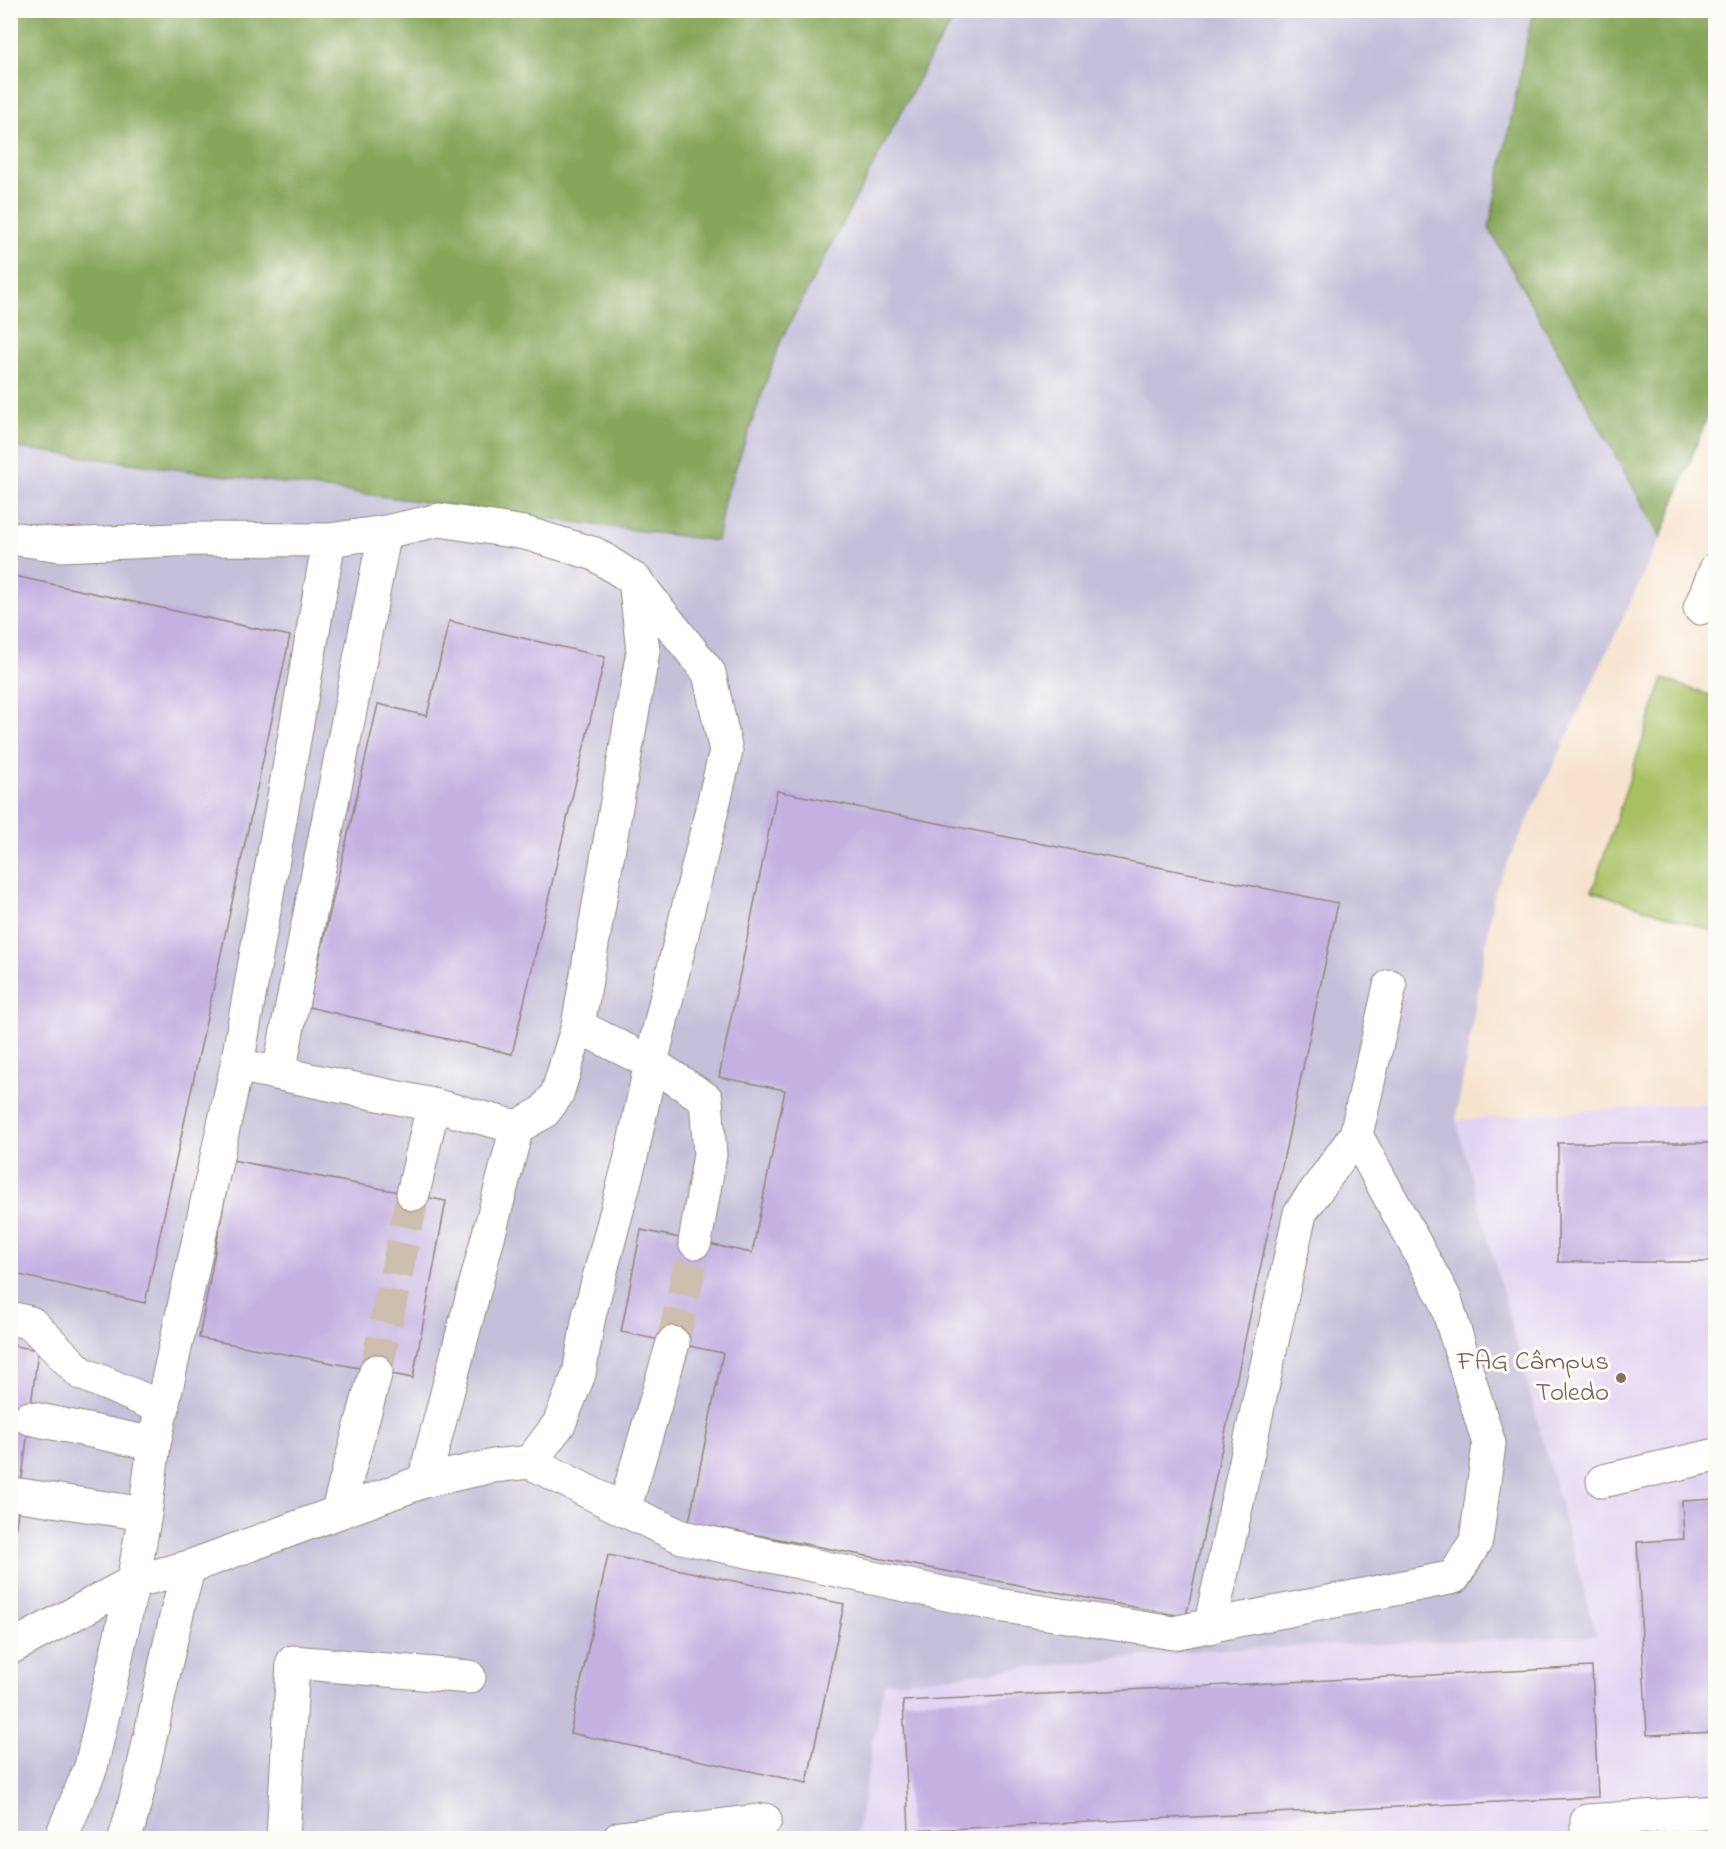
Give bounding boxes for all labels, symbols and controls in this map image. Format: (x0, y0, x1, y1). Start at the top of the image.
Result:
place label: FAG Câmpus Toledo (1456, 1343, 1609, 1413)
marker: FAG Câmpus Toledo (1614, 1371, 1628, 1385)

